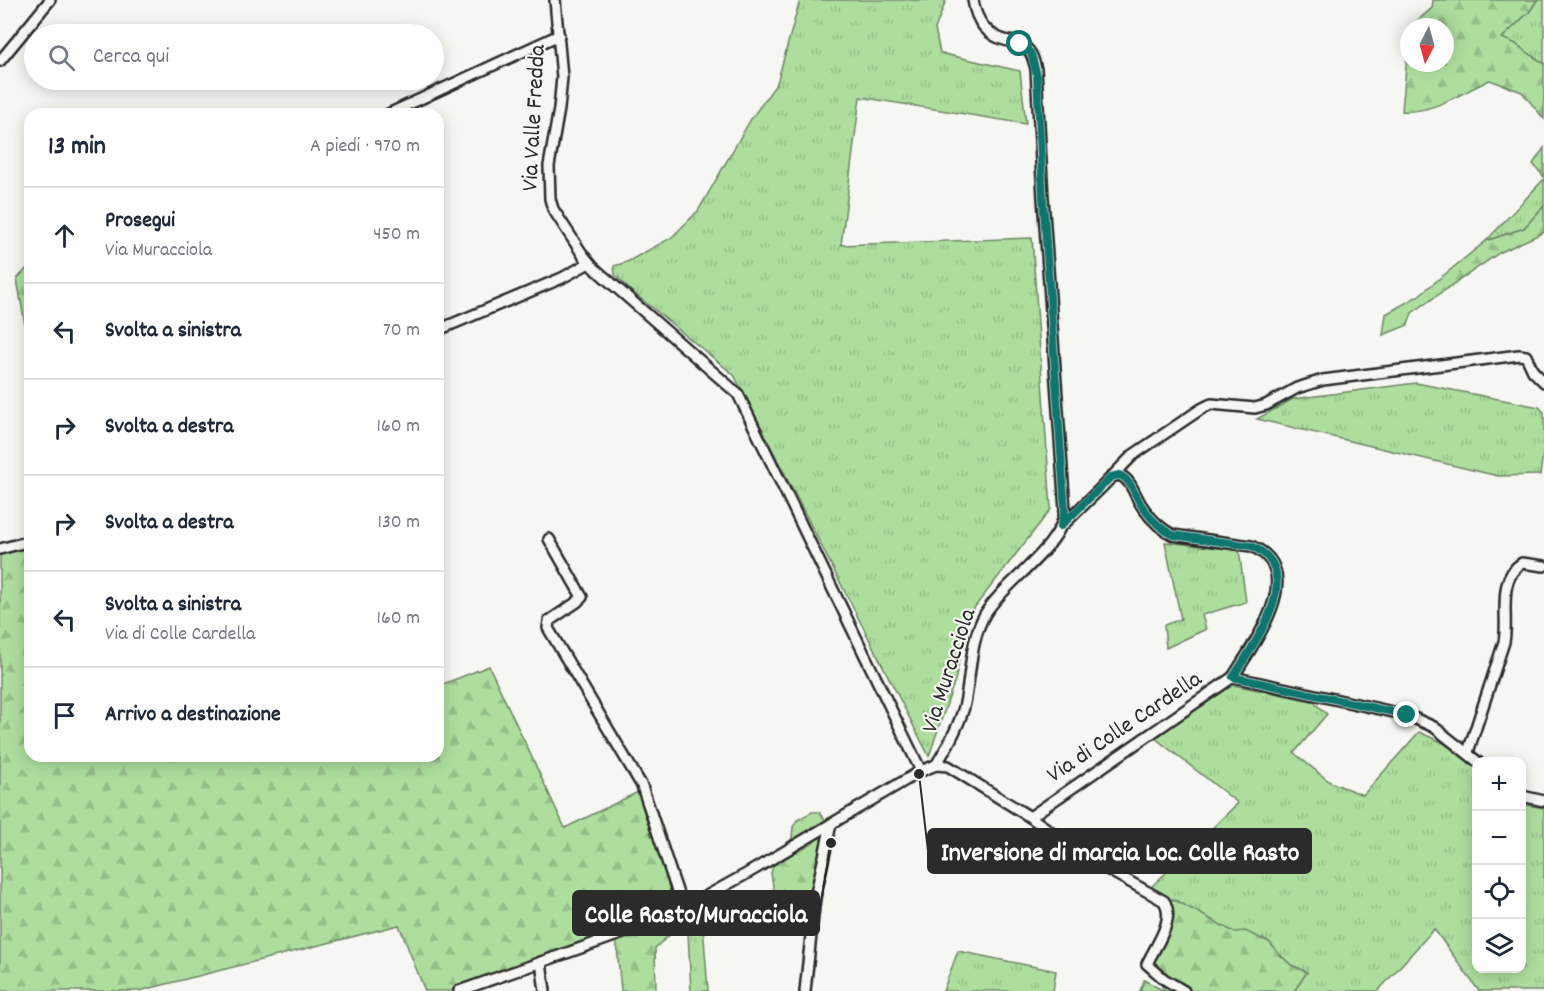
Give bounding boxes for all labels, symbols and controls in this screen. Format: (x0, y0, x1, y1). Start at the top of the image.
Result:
north arrow (1400, 18, 1454, 72)
search box (24, 24, 444, 90)
route start (1006, 30, 1032, 56)
icon: search (45, 41, 78, 74)
text: Cerca qui (93, 42, 169, 73)
street label: Via Valle Fredda (514, 43, 556, 192)
text: 13 min (48, 129, 106, 166)
text: A piedi · 970 m (310, 133, 420, 161)
text: Prosegui (105, 206, 175, 237)
icon: ahead (48, 219, 81, 252)
text: 450 m (373, 221, 420, 249)
text: Via Muracciola (105, 237, 212, 265)
icon: left (48, 315, 81, 348)
text: Svolta a sinistra (105, 316, 241, 347)
text: 70 m (383, 317, 420, 345)
icon: right (48, 411, 81, 444)
text: Svolta a destra (105, 412, 234, 443)
text: 160 m (377, 413, 420, 441)
icon: right (48, 507, 81, 540)
text: Svolta a destra (105, 508, 234, 539)
text: 130 m (378, 509, 420, 537)
text: Svolta a sinistra (105, 590, 241, 621)
icon: left (48, 603, 81, 636)
street label: Via Muracciola (914, 604, 986, 737)
text: 160 m (377, 605, 420, 633)
text: Via di Colle Cardella (105, 621, 255, 649)
street label: Via di Colle Cardella (1041, 663, 1210, 793)
icon: arrive (48, 699, 81, 732)
text: Arrivo a destinazione (105, 700, 281, 731)
route end (1393, 701, 1419, 727)
map controls (1472, 757, 1526, 973)
button: + (1472, 757, 1526, 811)
button: − (1472, 811, 1526, 865)
callout: Inversione di marcia Loc. Colle Rasto (928, 829, 1311, 873)
text: Inversione di marcia Loc. Colle Rasto (941, 836, 1300, 873)
button: locate (1472, 865, 1526, 919)
callout: Colle Rasto/Muracciola (573, 891, 819, 935)
text: Colle Rasto/Muracciola (585, 898, 808, 935)
button: layers (1472, 919, 1526, 973)

